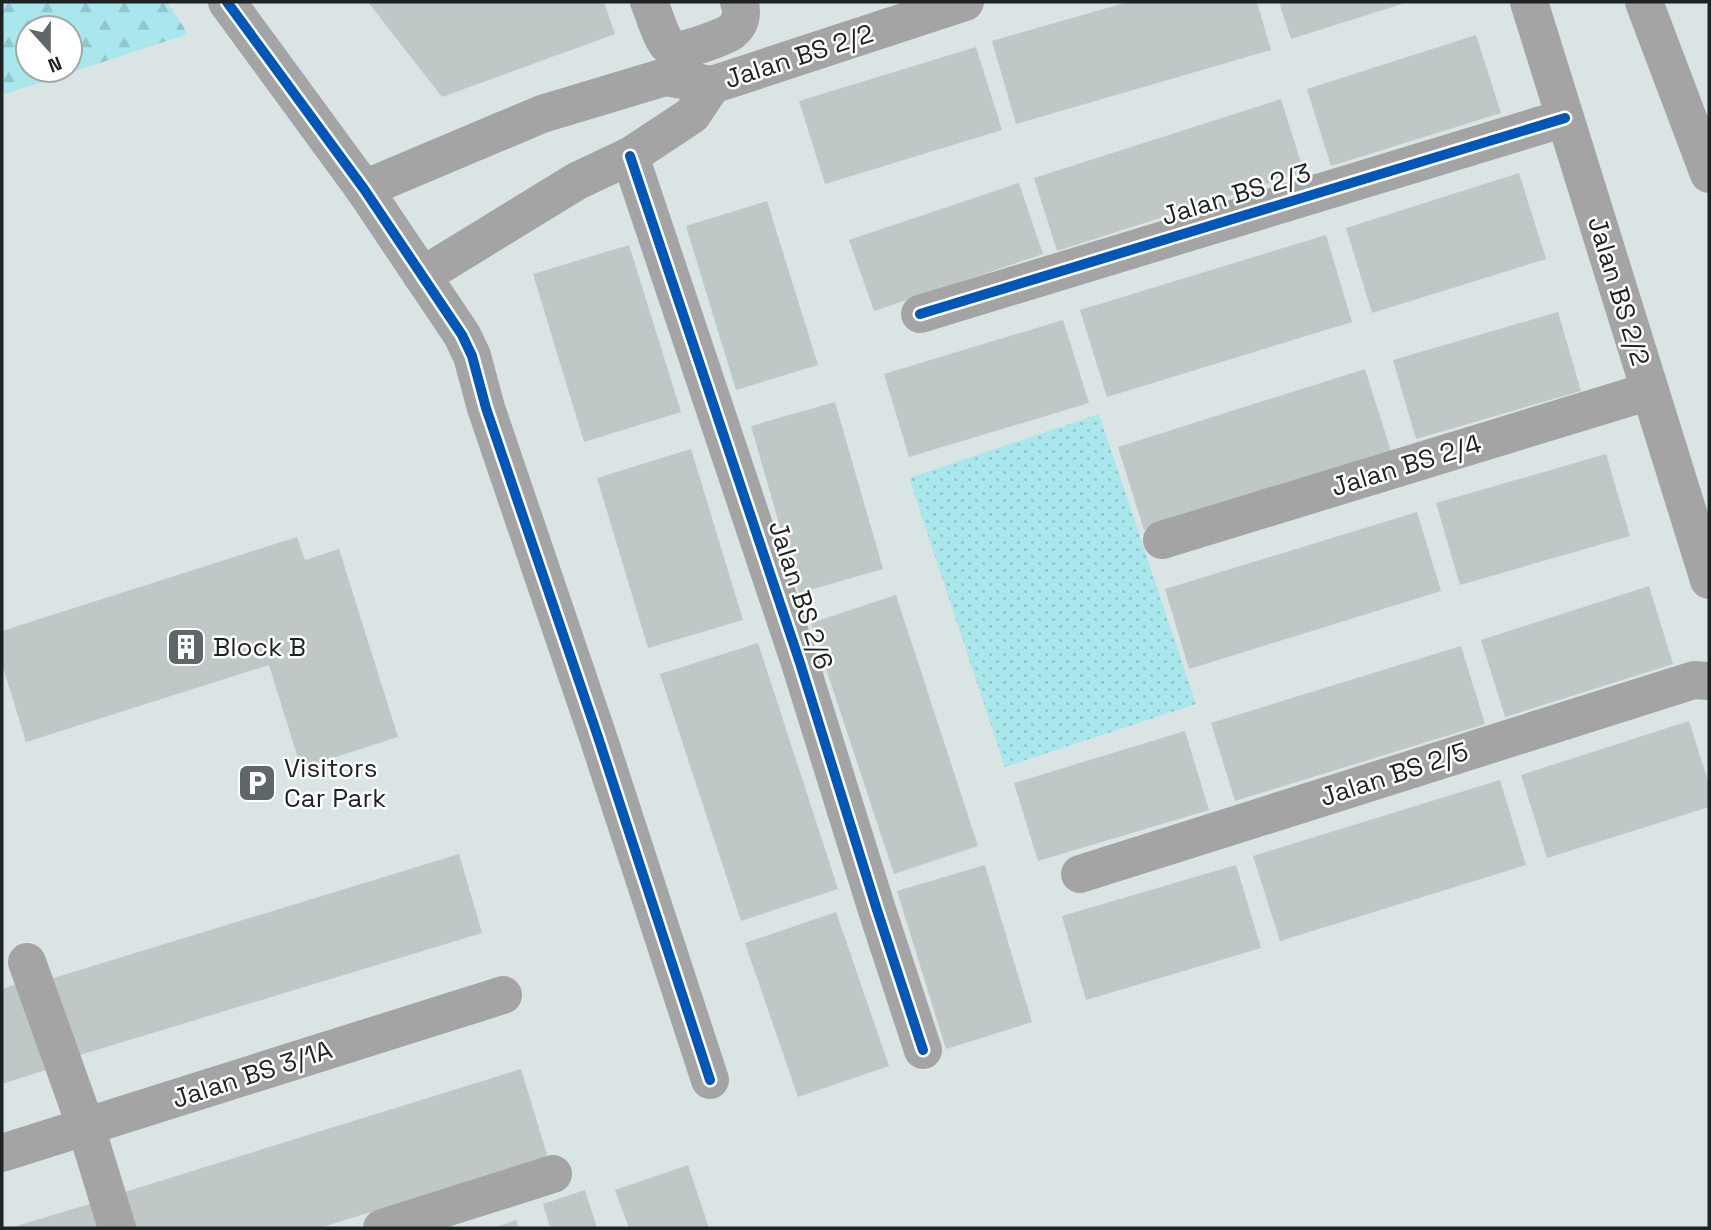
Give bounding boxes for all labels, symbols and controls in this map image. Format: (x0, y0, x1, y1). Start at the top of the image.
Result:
north arrow (14, 14, 84, 84)
street label: Jalan BS 2/2 (720, 16, 878, 96)
text: N (44, 50, 65, 78)
street label: Jalan BS 2/3 (1157, 155, 1315, 233)
street label: Jalan BS 2/2 (1580, 212, 1658, 370)
street label: Jalan BS 2/4 (1327, 426, 1485, 504)
street label: Jalan BS 2/6 (761, 516, 841, 674)
building icon: Block B (165, 626, 207, 668)
place label: Block B (213, 630, 306, 664)
street label: Jalan BS 2/5 (1315, 734, 1473, 814)
place label: Visitors Car Park (284, 751, 386, 815)
parking icon: Visitors Car Park (236, 762, 278, 804)
street label: Jalan BS 3/1A (168, 1032, 336, 1116)

